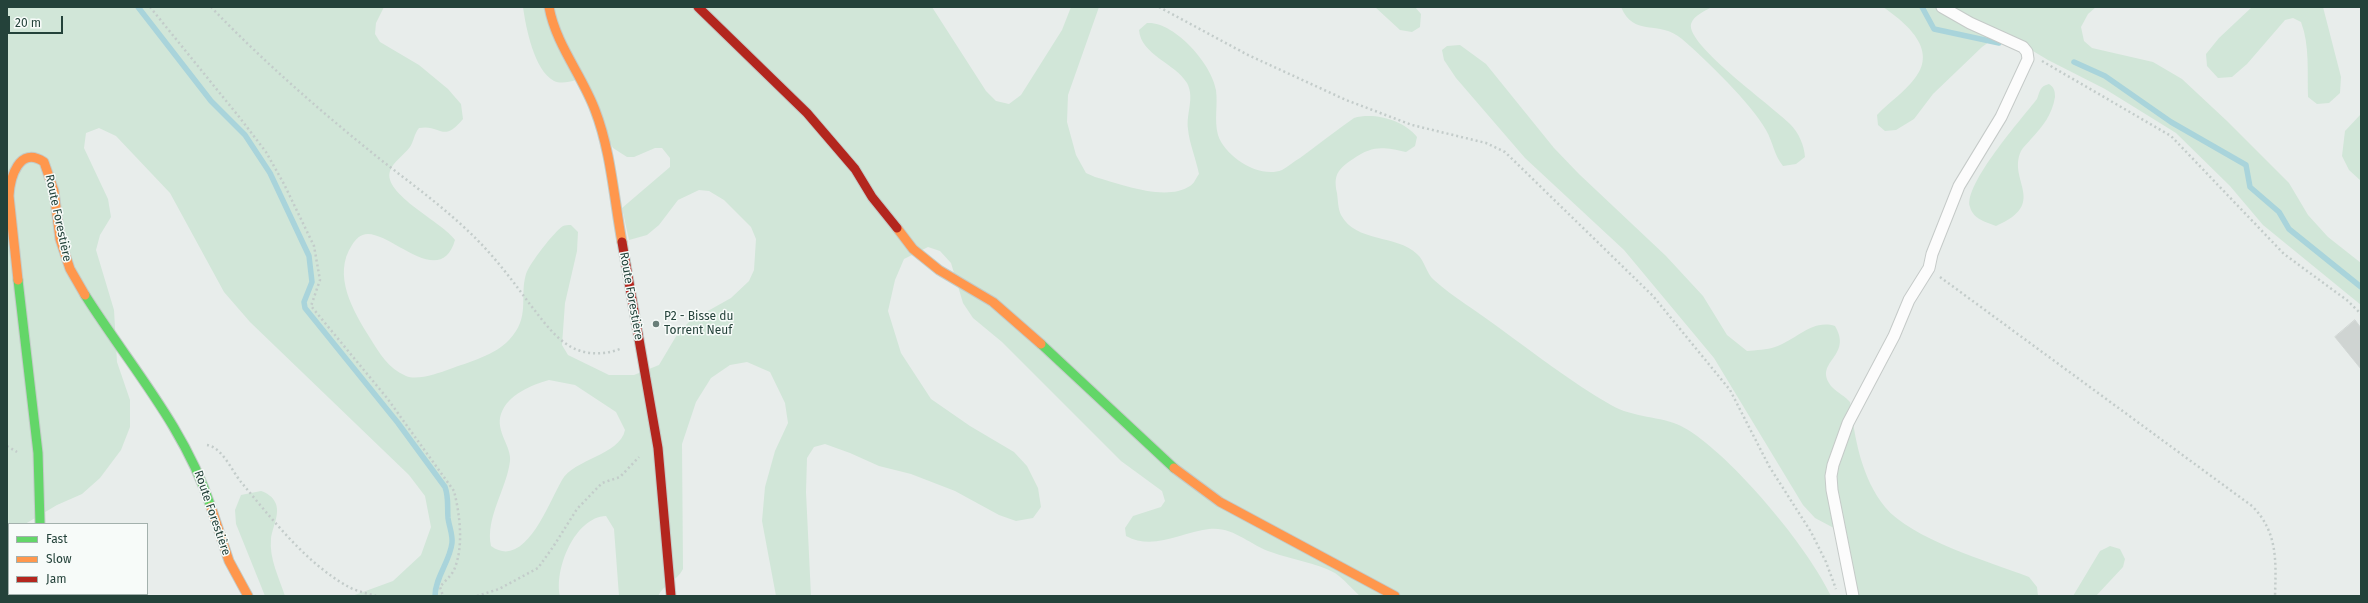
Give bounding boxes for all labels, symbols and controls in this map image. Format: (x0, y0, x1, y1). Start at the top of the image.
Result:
scale bar (10, 8, 65, 34)
text: 20 m (15, 16, 41, 30)
street label: Route Forestière (42, 173, 74, 263)
street label: Route Forestière (616, 251, 646, 341)
place label: P2 - Bisse du Torrent Neuf (664, 310, 733, 338)
marker: P2 - Bisse du Torrent Neuf (651, 319, 661, 329)
street label: Route Forestière (191, 469, 233, 557)
legend (8, 523, 148, 595)
text: Fast (46, 532, 68, 546)
text: Slow (46, 552, 72, 566)
text: Jam (46, 572, 66, 586)

